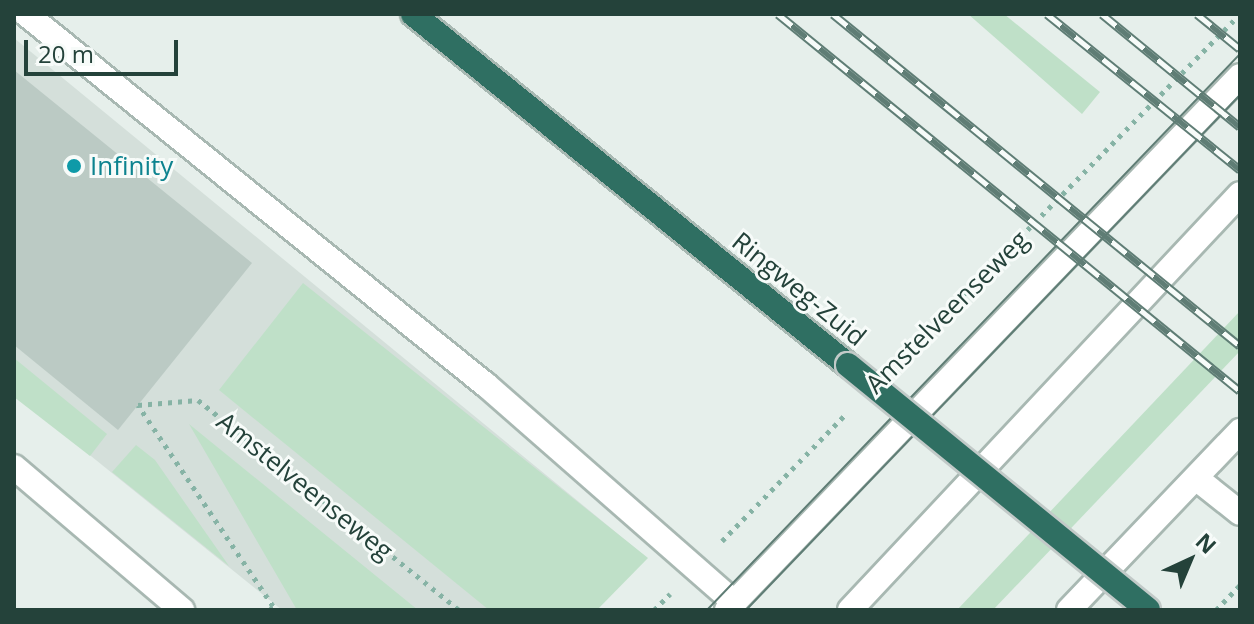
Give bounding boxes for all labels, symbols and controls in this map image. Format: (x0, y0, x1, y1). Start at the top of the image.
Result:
scale bar (28, 24, 182, 74)
text: 20 m (38, 37, 94, 70)
place label: Infinity (90, 150, 173, 182)
marker: Infinity (65, 157, 83, 175)
street label: Amstelveenseweg (859, 224, 1035, 400)
street label: Ringweg-Zuid (726, 226, 872, 352)
street label: Amstelveenseweg (211, 405, 399, 567)
north arrow (1150, 520, 1230, 600)
text: N (1190, 526, 1224, 560)

